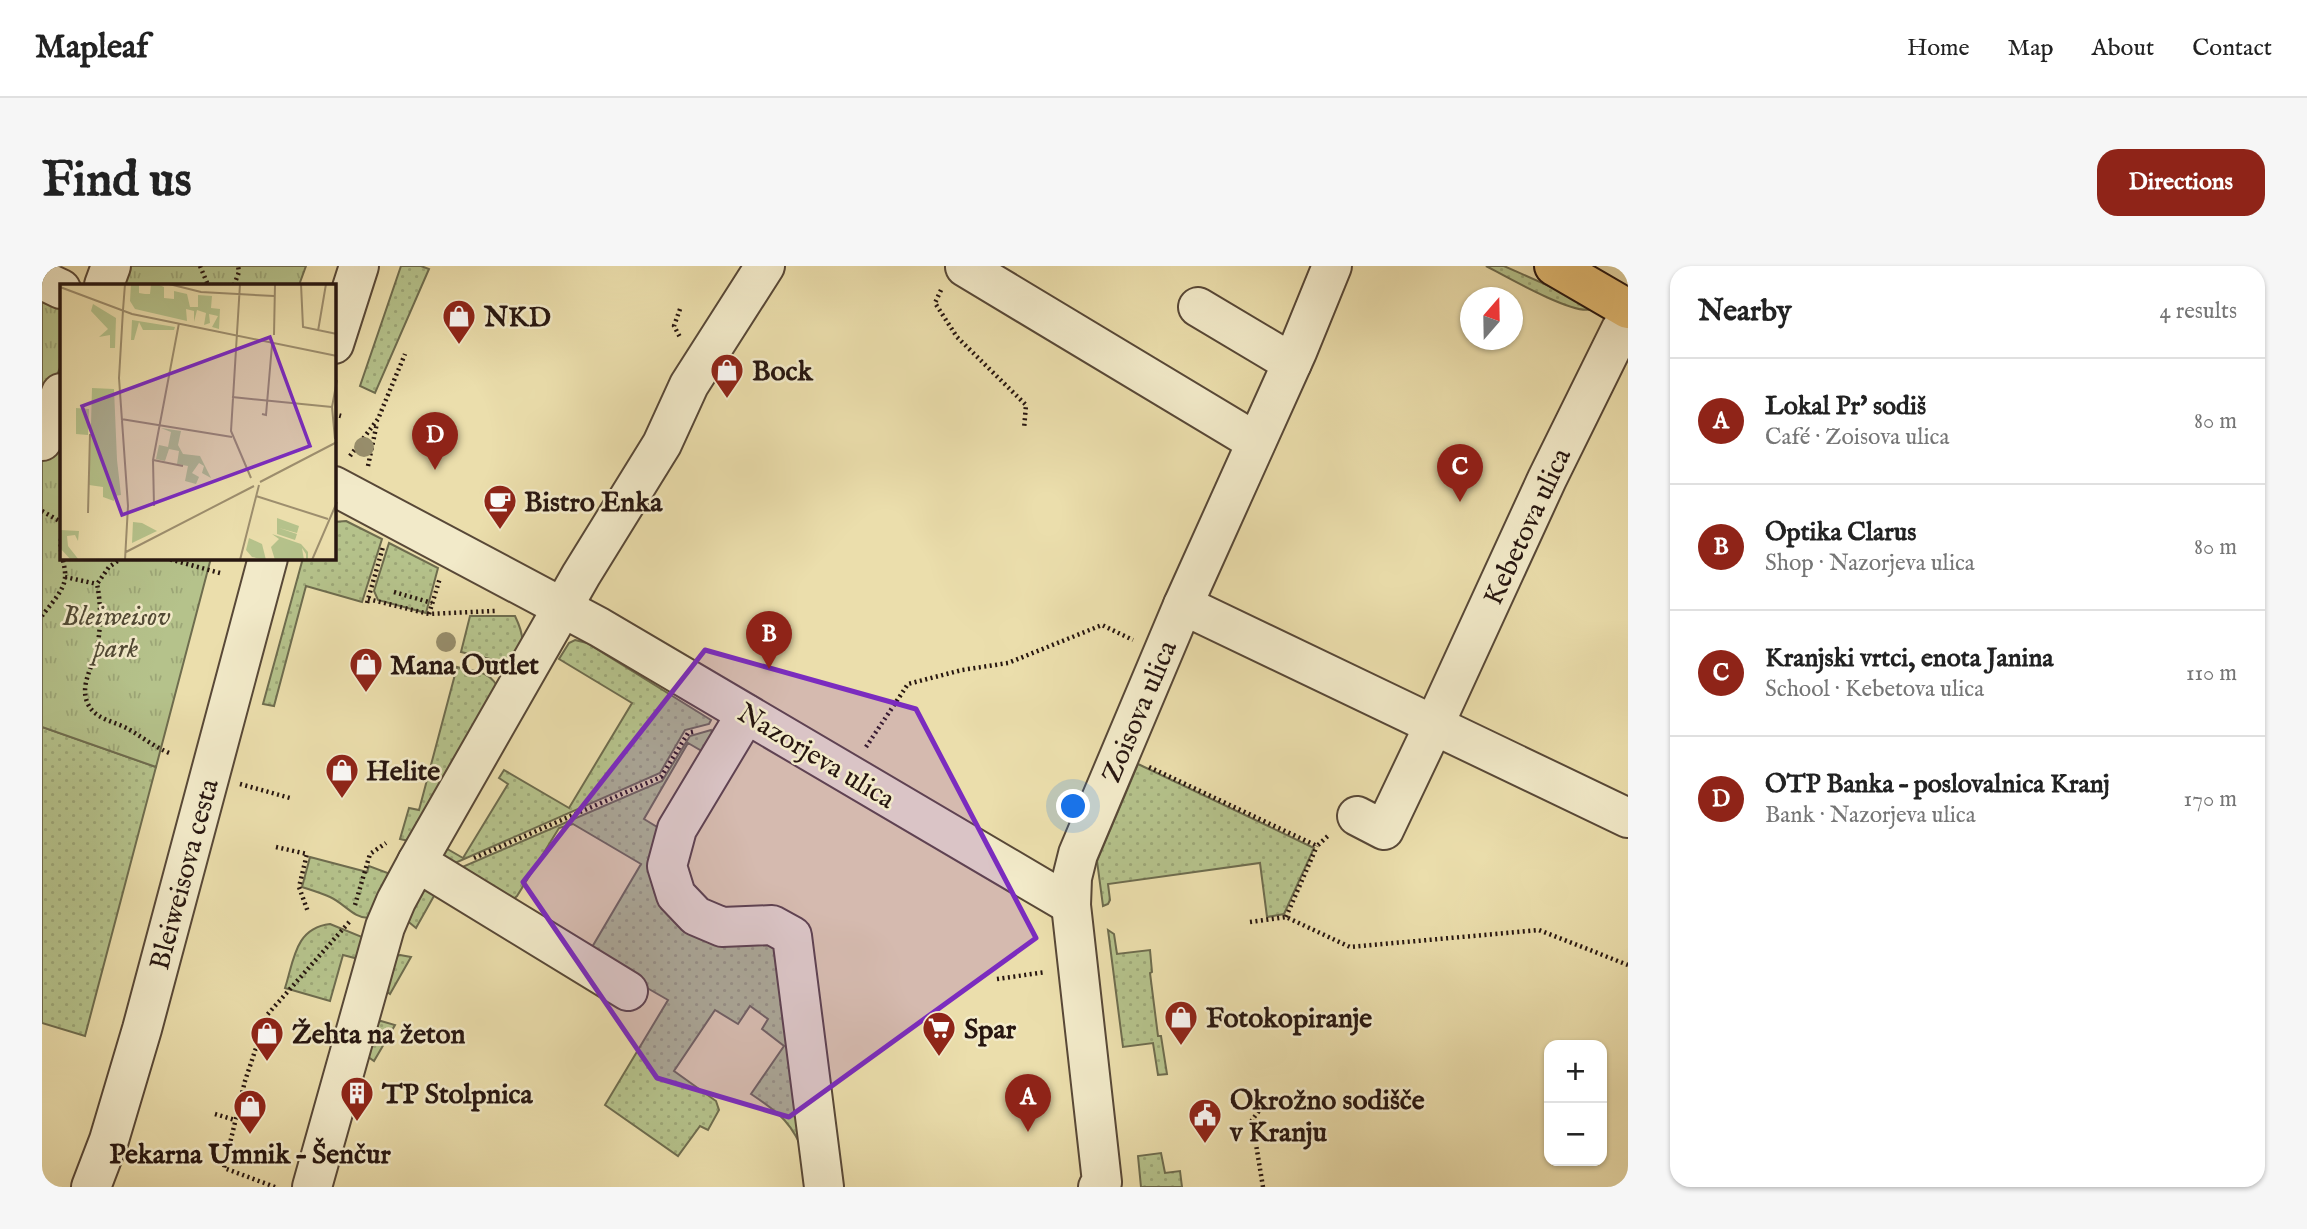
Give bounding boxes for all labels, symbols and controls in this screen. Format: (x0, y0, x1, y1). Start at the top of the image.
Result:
text: Mapleaf (35, 27, 148, 69)
text: Home (1907, 33, 1970, 64)
text: Map (2008, 33, 2054, 64)
text: About (2092, 33, 2154, 64)
text: Contact (2192, 33, 2272, 64)
button: Directions (2097, 149, 2265, 216)
text: Find us (42, 151, 192, 213)
inset map (60, 284, 336, 560)
north arrow (1460, 287, 1523, 350)
text: Nearby (1698, 293, 1791, 331)
shop icon: NKD (440, 297, 478, 346)
text: 4 results (2159, 297, 2237, 326)
place label: NKD (483, 301, 551, 336)
shop icon: Bock (708, 351, 746, 400)
place label: Bock (752, 355, 814, 390)
text: Lokal Pr' sodiš (1765, 390, 1926, 423)
text: A (1713, 407, 1729, 436)
text: 80 m (2194, 407, 2237, 436)
pin: D (412, 412, 458, 470)
text: Café · Zoisova ulica (1765, 423, 1949, 452)
street label: Kebetova ulica (1477, 442, 1580, 611)
pin: C (1437, 444, 1483, 502)
cafe icon: Bistro Enka (481, 482, 519, 531)
place label: Bistro Enka (524, 486, 663, 521)
text: Optika Clarus (1765, 516, 1916, 549)
text: B (1713, 533, 1729, 562)
text: 80 m (2194, 533, 2237, 562)
text: Shop · Nazorjeva ulica (1765, 549, 1975, 578)
park label: Bleiweisov park (62, 600, 171, 667)
pin: B (746, 611, 792, 669)
street label: Zoisova ulica (1095, 635, 1186, 788)
text: Kranjski vrtci, enota Janina (1765, 642, 2054, 675)
shop icon: Mana Outlet (347, 645, 385, 694)
place label: Mana Outlet (390, 649, 539, 684)
text: C (1713, 659, 1729, 688)
text: 110 m (2186, 659, 2237, 688)
text: School · Kebetova ulica (1765, 675, 1984, 704)
street label: Nazorjeva ulica (731, 696, 902, 818)
shop icon: Helite (323, 751, 361, 800)
place label: Helite (366, 755, 440, 790)
text: OTP Banka – poslovalnica Kranj (1765, 768, 2110, 801)
street label: Bleiweisova cesta (143, 774, 228, 974)
text: D (1712, 785, 1730, 814)
text: 170 m (2184, 785, 2237, 814)
your location (1056, 789, 1090, 823)
text: Bank · Nazorjeva ulica (1765, 801, 1976, 830)
shop icon: Fotokopiranje (1162, 998, 1200, 1047)
place label: Fotokopiranje (1206, 1002, 1372, 1037)
supermarket icon: Spar (920, 1009, 958, 1058)
place label: Spar (964, 1013, 1017, 1048)
shop icon: Žehta na žeton (248, 1014, 286, 1063)
place label: Žehta na žeton (292, 1018, 466, 1053)
map controls (1544, 1040, 1607, 1166)
button: + (1544, 1040, 1607, 1103)
building icon: TP Stolpnica (338, 1074, 376, 1123)
pin: A (1005, 1074, 1051, 1132)
place label: TP Stolpnica (381, 1078, 534, 1113)
place label: Okrožno sodišče v Kranju (1229, 1084, 1425, 1151)
shop icon: Pekarna Umnik – Šenčur (231, 1087, 269, 1136)
public building icon: Okrožno sodišče v Kranju (1186, 1096, 1224, 1145)
button: − (1544, 1103, 1607, 1166)
place label: Pekarna Umnik – Šenčur (109, 1137, 392, 1173)

